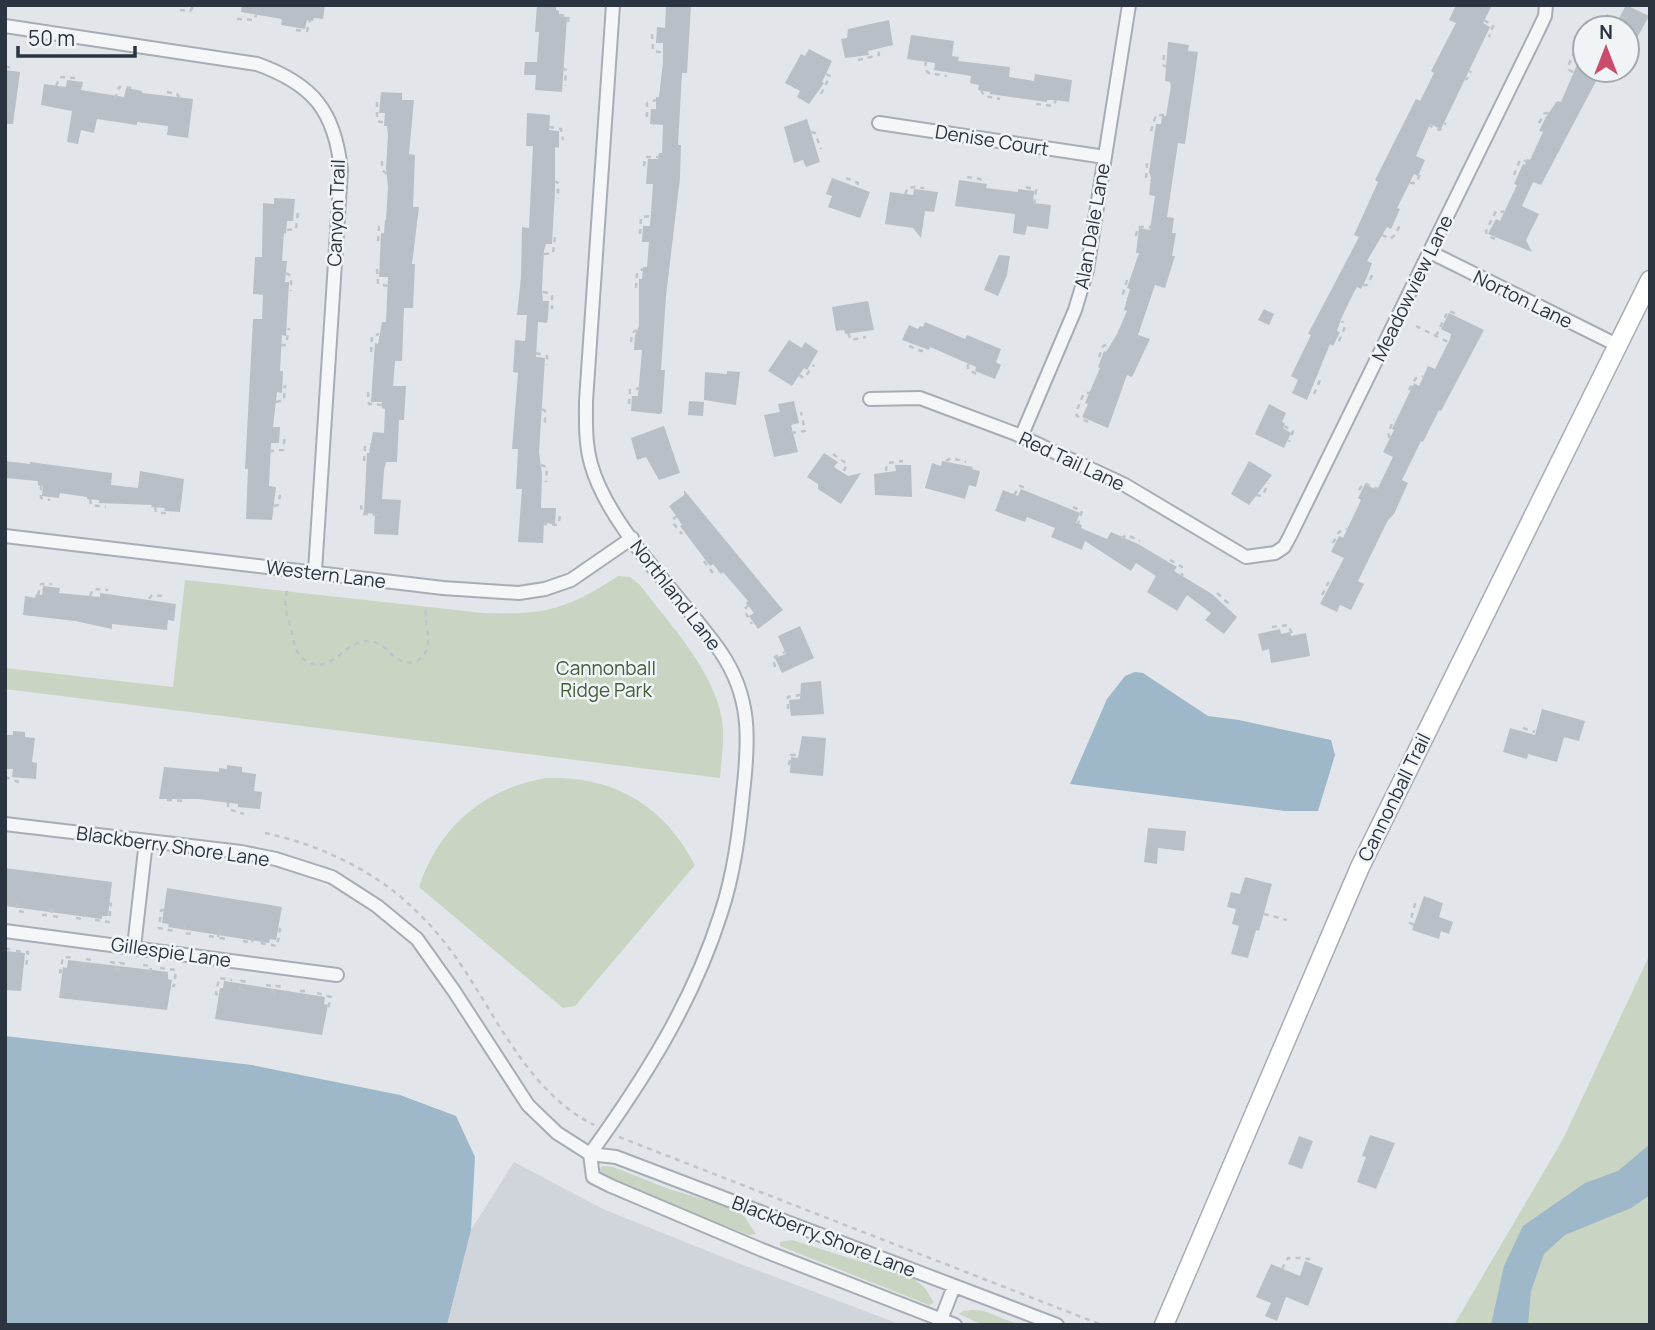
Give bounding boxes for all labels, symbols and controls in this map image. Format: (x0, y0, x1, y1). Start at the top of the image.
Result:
scale bar (18, 14, 135, 58)
north arrow (1571, 14, 1641, 84)
text: N (1599, 19, 1613, 45)
text: 50 m (28, 24, 75, 52)
street label: Denise Court (933, 118, 1051, 162)
street label: Canyon Trail (321, 159, 351, 267)
street label: Alan Dale Lane (1068, 161, 1116, 291)
street label: Meadowview Lane (1365, 210, 1459, 366)
street label: Norton Lane (1469, 264, 1577, 334)
street label: Red Tail Lane (1015, 425, 1129, 497)
street label: Northland Lane (625, 534, 727, 656)
street label: Western Lane (265, 554, 387, 594)
park label: Cannonball Ridge Park (556, 655, 656, 703)
street label: Cannonball Trail (1352, 728, 1436, 866)
street label: Blackberry Shore Lane (75, 820, 271, 872)
street label: Gillespie Lane (109, 931, 233, 973)
street label: Blackberry Shore Lane (728, 1189, 920, 1283)

